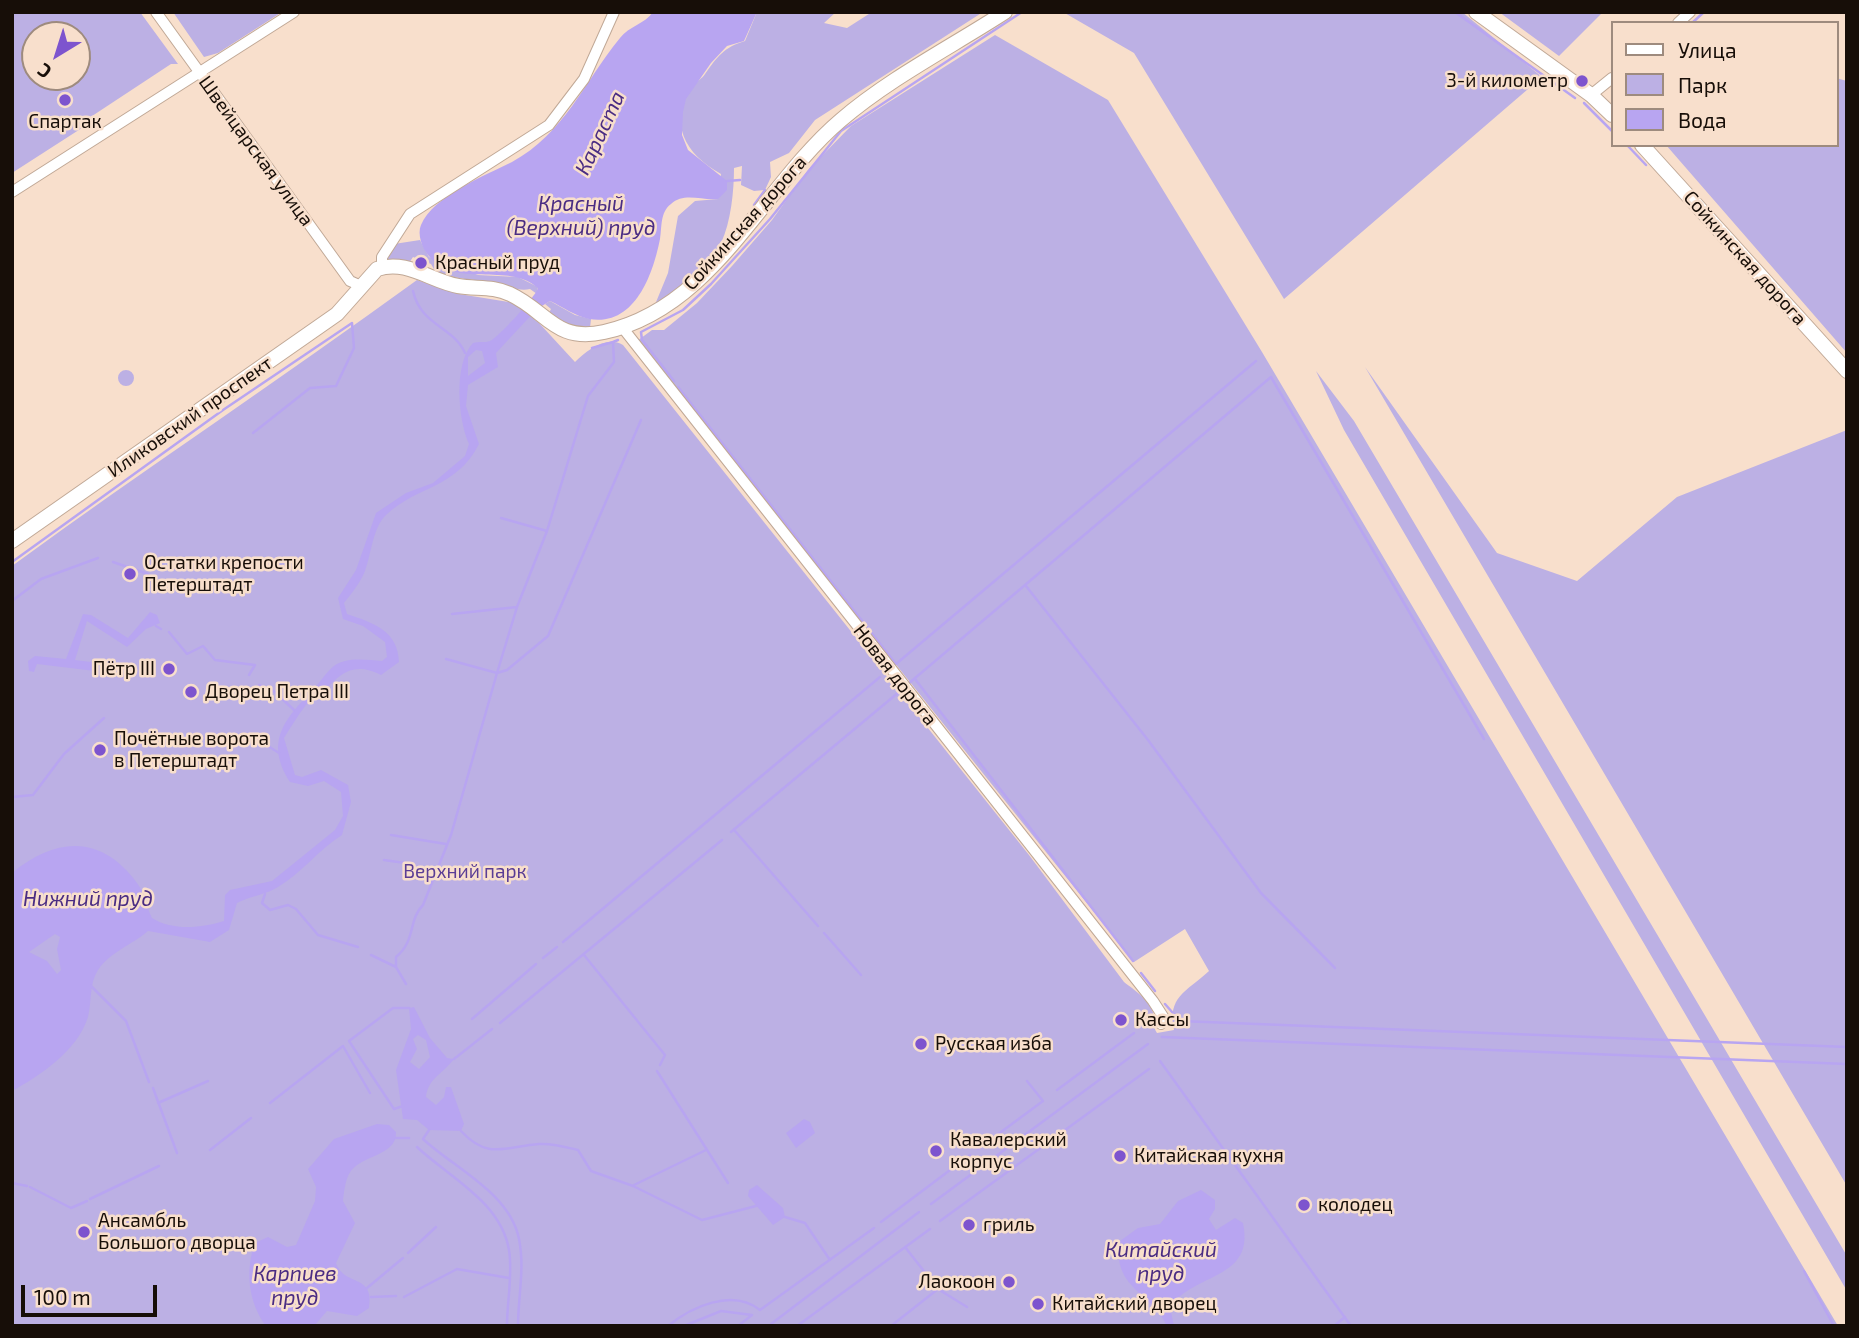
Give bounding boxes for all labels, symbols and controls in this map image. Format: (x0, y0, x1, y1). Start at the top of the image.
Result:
north arrow (21, 21, 91, 91)
legend (1610, 21, 1838, 147)
text: Улица (1678, 37, 1737, 62)
text: С (33, 59, 55, 84)
place label: 3-й километр (1446, 70, 1568, 92)
street label: Швейцарская улица (194, 71, 318, 231)
text: Парк (1678, 72, 1727, 97)
marker: 3-й километр (1574, 73, 1590, 89)
water label: Караста (570, 87, 630, 179)
marker: Спартак (57, 92, 73, 108)
text: Вода (1678, 107, 1727, 132)
place label: Спартак (28, 111, 102, 133)
street label: Сойкинская дорога (679, 151, 811, 295)
street label: Сойкинская дорога (1679, 186, 1811, 330)
water label: Красный (Верхний) пруд (506, 191, 656, 241)
place label: Красный пруд (435, 252, 560, 274)
marker: Красный пруд (413, 255, 429, 271)
street label: Иликовский проспект (103, 352, 277, 482)
place label: Остатки крепости Петерштадт (144, 552, 304, 596)
marker: Остатки крепости Петерштадт (122, 566, 138, 582)
street label: Новая дорога (848, 620, 942, 730)
place label: Пётр III (93, 658, 155, 680)
marker: Пётр III (161, 661, 177, 677)
place label: Дворец Петра III (205, 681, 349, 703)
marker: Дворец Петра III (183, 684, 199, 700)
place label: Почётные ворота в Петерштадт (114, 728, 269, 772)
marker: Почётные ворота в Петерштадт (92, 742, 108, 758)
park label: Верхний парк (403, 861, 527, 883)
water label: Нижний пруд (23, 886, 153, 912)
place label: Кассы (1135, 1009, 1189, 1031)
marker: Кассы (1113, 1012, 1129, 1028)
place label: Русская изба (935, 1033, 1052, 1055)
marker: Русская изба (913, 1036, 929, 1052)
place label: Кавалерский корпус (950, 1129, 1067, 1173)
marker: Кавалерский корпус (928, 1143, 944, 1159)
place label: Китайская кухня (1134, 1145, 1284, 1167)
marker: Китайская кухня (1112, 1148, 1128, 1164)
place label: колодец (1318, 1194, 1393, 1216)
marker: колодец (1296, 1197, 1312, 1213)
place label: Ансамбль Большого дворца (98, 1210, 256, 1254)
place label: гриль (983, 1214, 1034, 1236)
marker: гриль (961, 1217, 977, 1233)
marker: Ансамбль Большого дворца (76, 1224, 92, 1240)
water label: Китайский пруд (1105, 1237, 1217, 1287)
water label: Карпиев пруд (253, 1261, 337, 1311)
place label: Лаокоон (918, 1271, 995, 1293)
scale bar (24, 1272, 161, 1316)
marker: Лаокоон (1001, 1274, 1017, 1290)
text: 100 m (34, 1284, 91, 1309)
place label: Китайский дворец (1052, 1293, 1217, 1315)
marker: Китайский дворец (1030, 1296, 1046, 1312)

